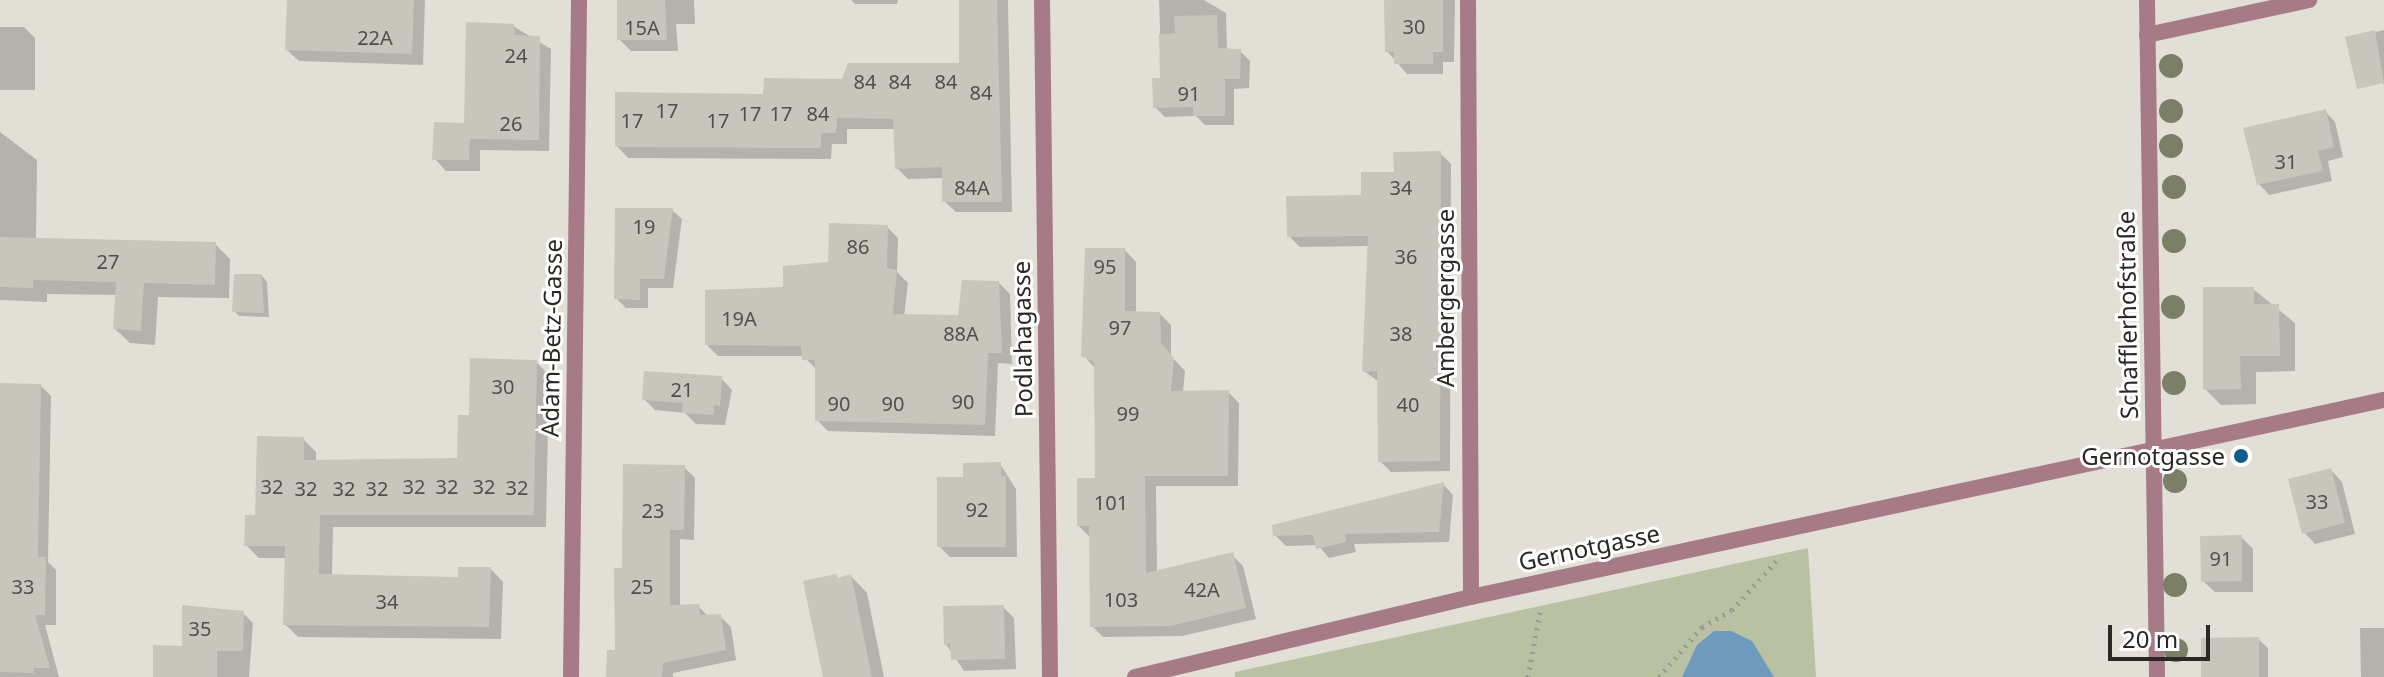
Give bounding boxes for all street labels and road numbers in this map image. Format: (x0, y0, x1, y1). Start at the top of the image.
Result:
street label: Ambergergasse (1431, 209, 1459, 387)
street label: Schafflerhofstraße (2111, 211, 2143, 419)
street label: Adam-Betz-Gasse (535, 239, 567, 437)
street label: Podlahagasse (1006, 261, 1038, 417)
street label: Gernotgasse (1516, 518, 1662, 576)

